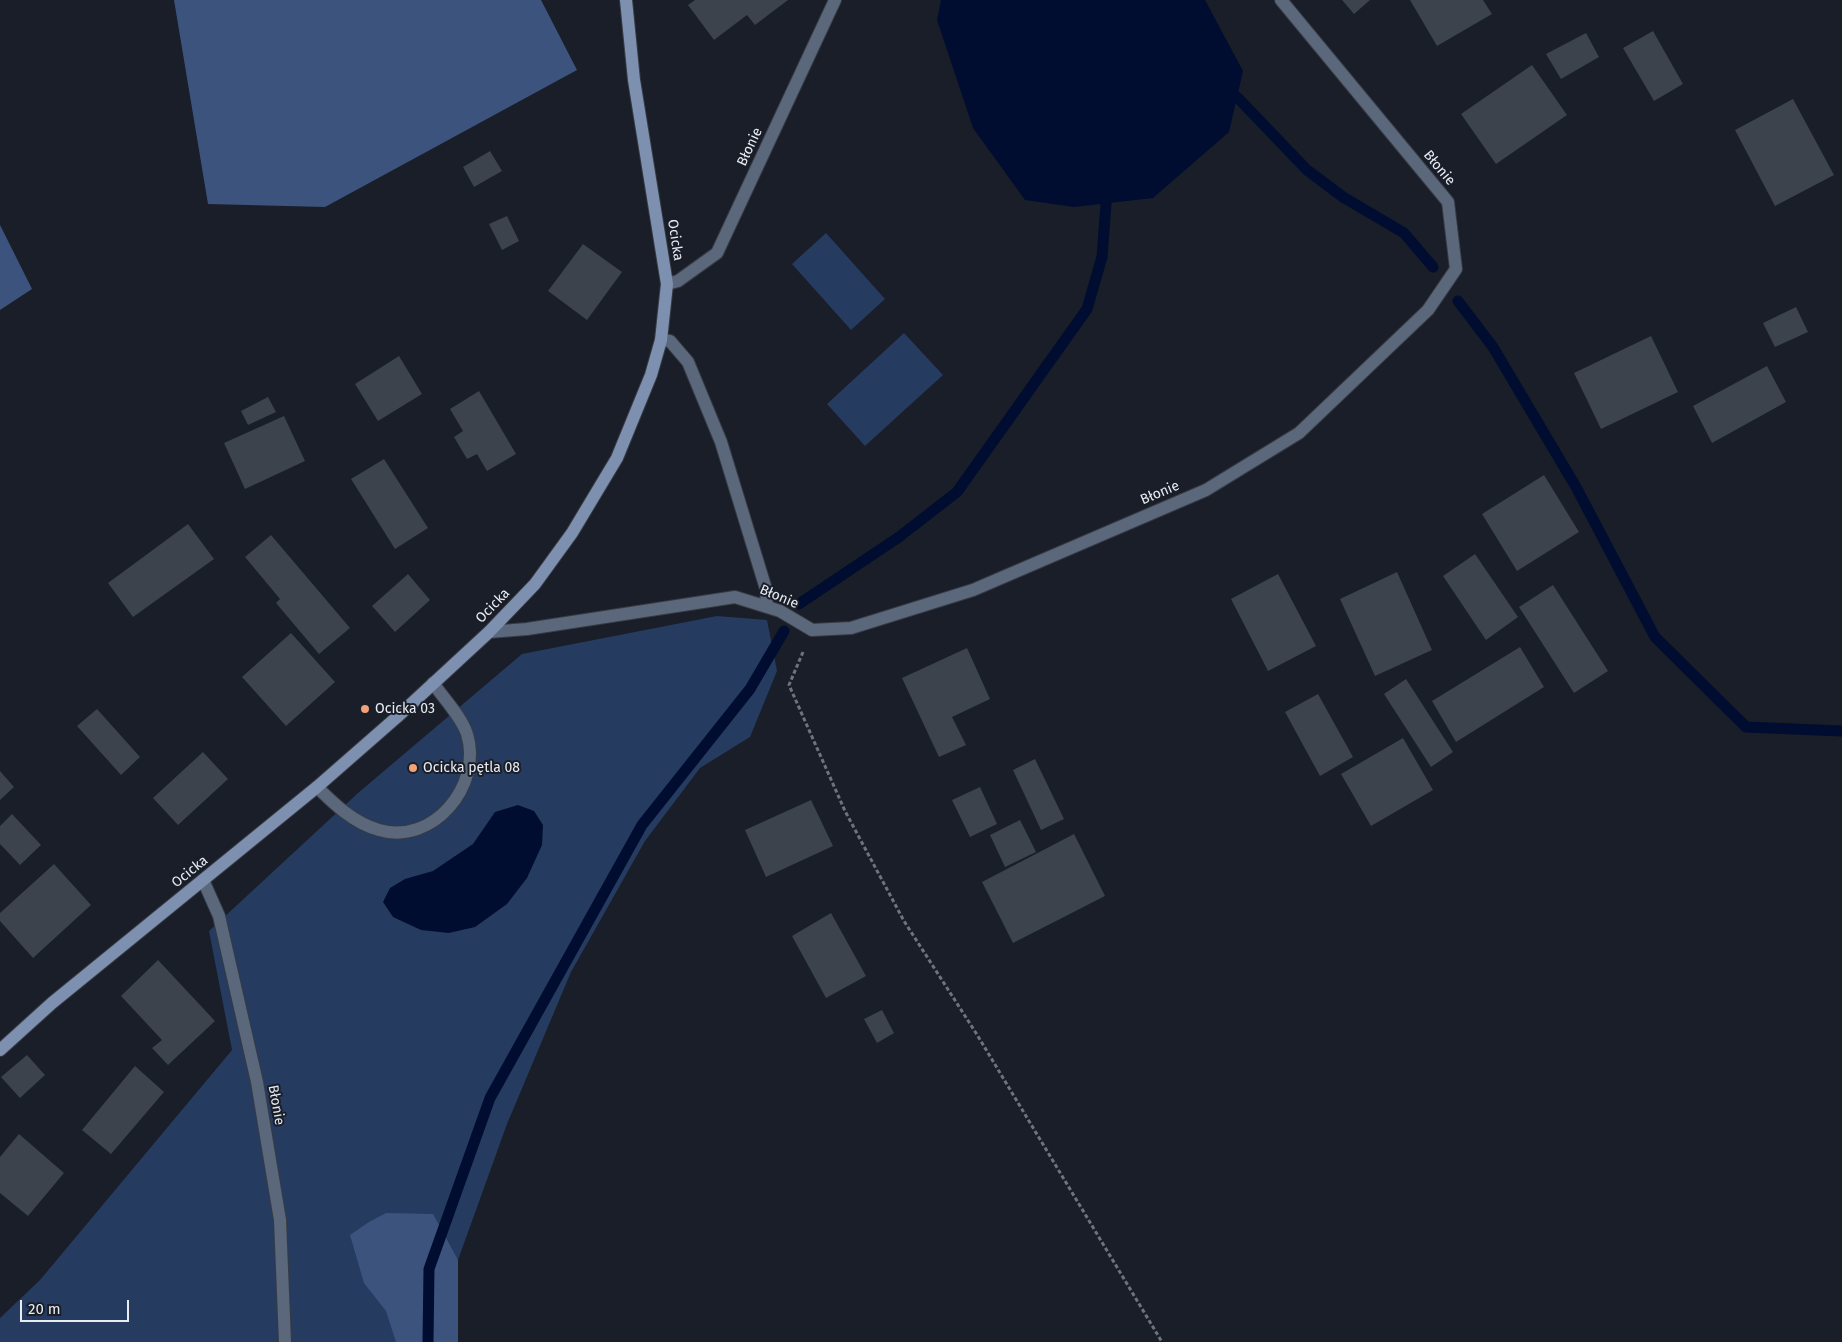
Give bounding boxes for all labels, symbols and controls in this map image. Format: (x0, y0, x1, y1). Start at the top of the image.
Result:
street label: Błonie (734, 125, 766, 169)
street label: Błonie (1419, 147, 1459, 189)
street label: Ocicka (663, 218, 687, 262)
street label: Błonie (1138, 477, 1182, 509)
street label: Błonie (757, 581, 801, 613)
street label: Ocicka (473, 585, 513, 627)
place label: Ocicka 03 (375, 701, 435, 717)
marker: Ocicka 03 (359, 703, 371, 715)
place label: Ocicka pętla 08 (423, 760, 520, 776)
marker: Ocicka pętla 08 (407, 762, 419, 774)
street label: Ocicka (169, 852, 211, 892)
street label: Błonie (264, 1084, 288, 1126)
scale bar (22, 1290, 131, 1322)
text: 20 m (28, 1300, 61, 1318)

